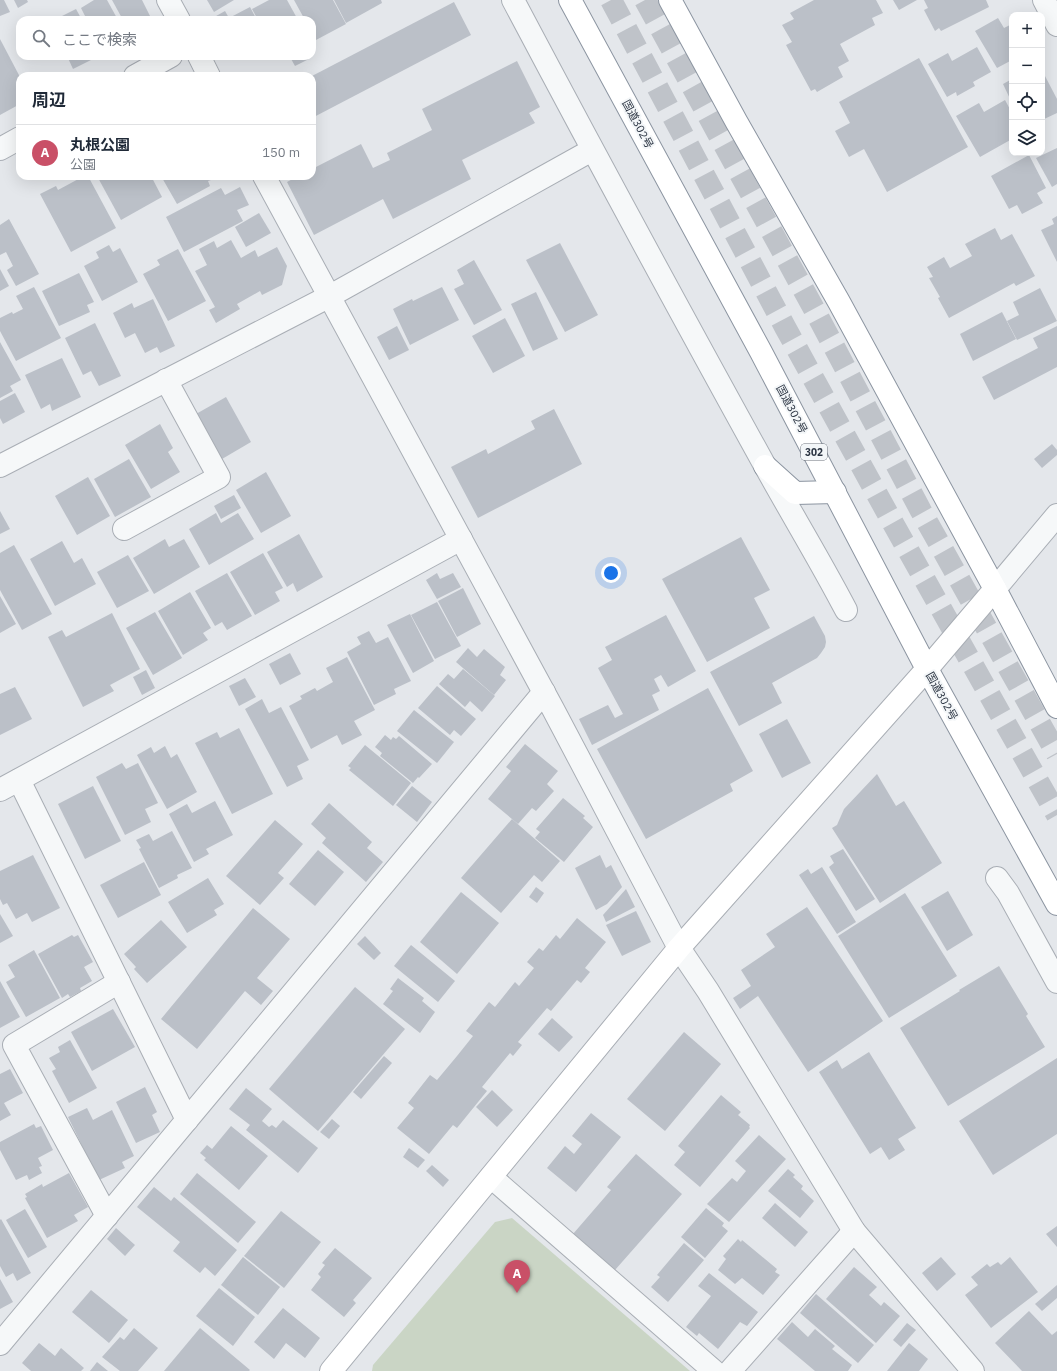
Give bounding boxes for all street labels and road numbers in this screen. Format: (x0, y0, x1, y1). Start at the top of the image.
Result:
street label: 国道302号 (619, 97, 657, 151)
street label: 国道302号 (773, 382, 811, 436)
road number: 302 (801, 444, 827, 460)
street label: 国道302号 (923, 670, 961, 722)

